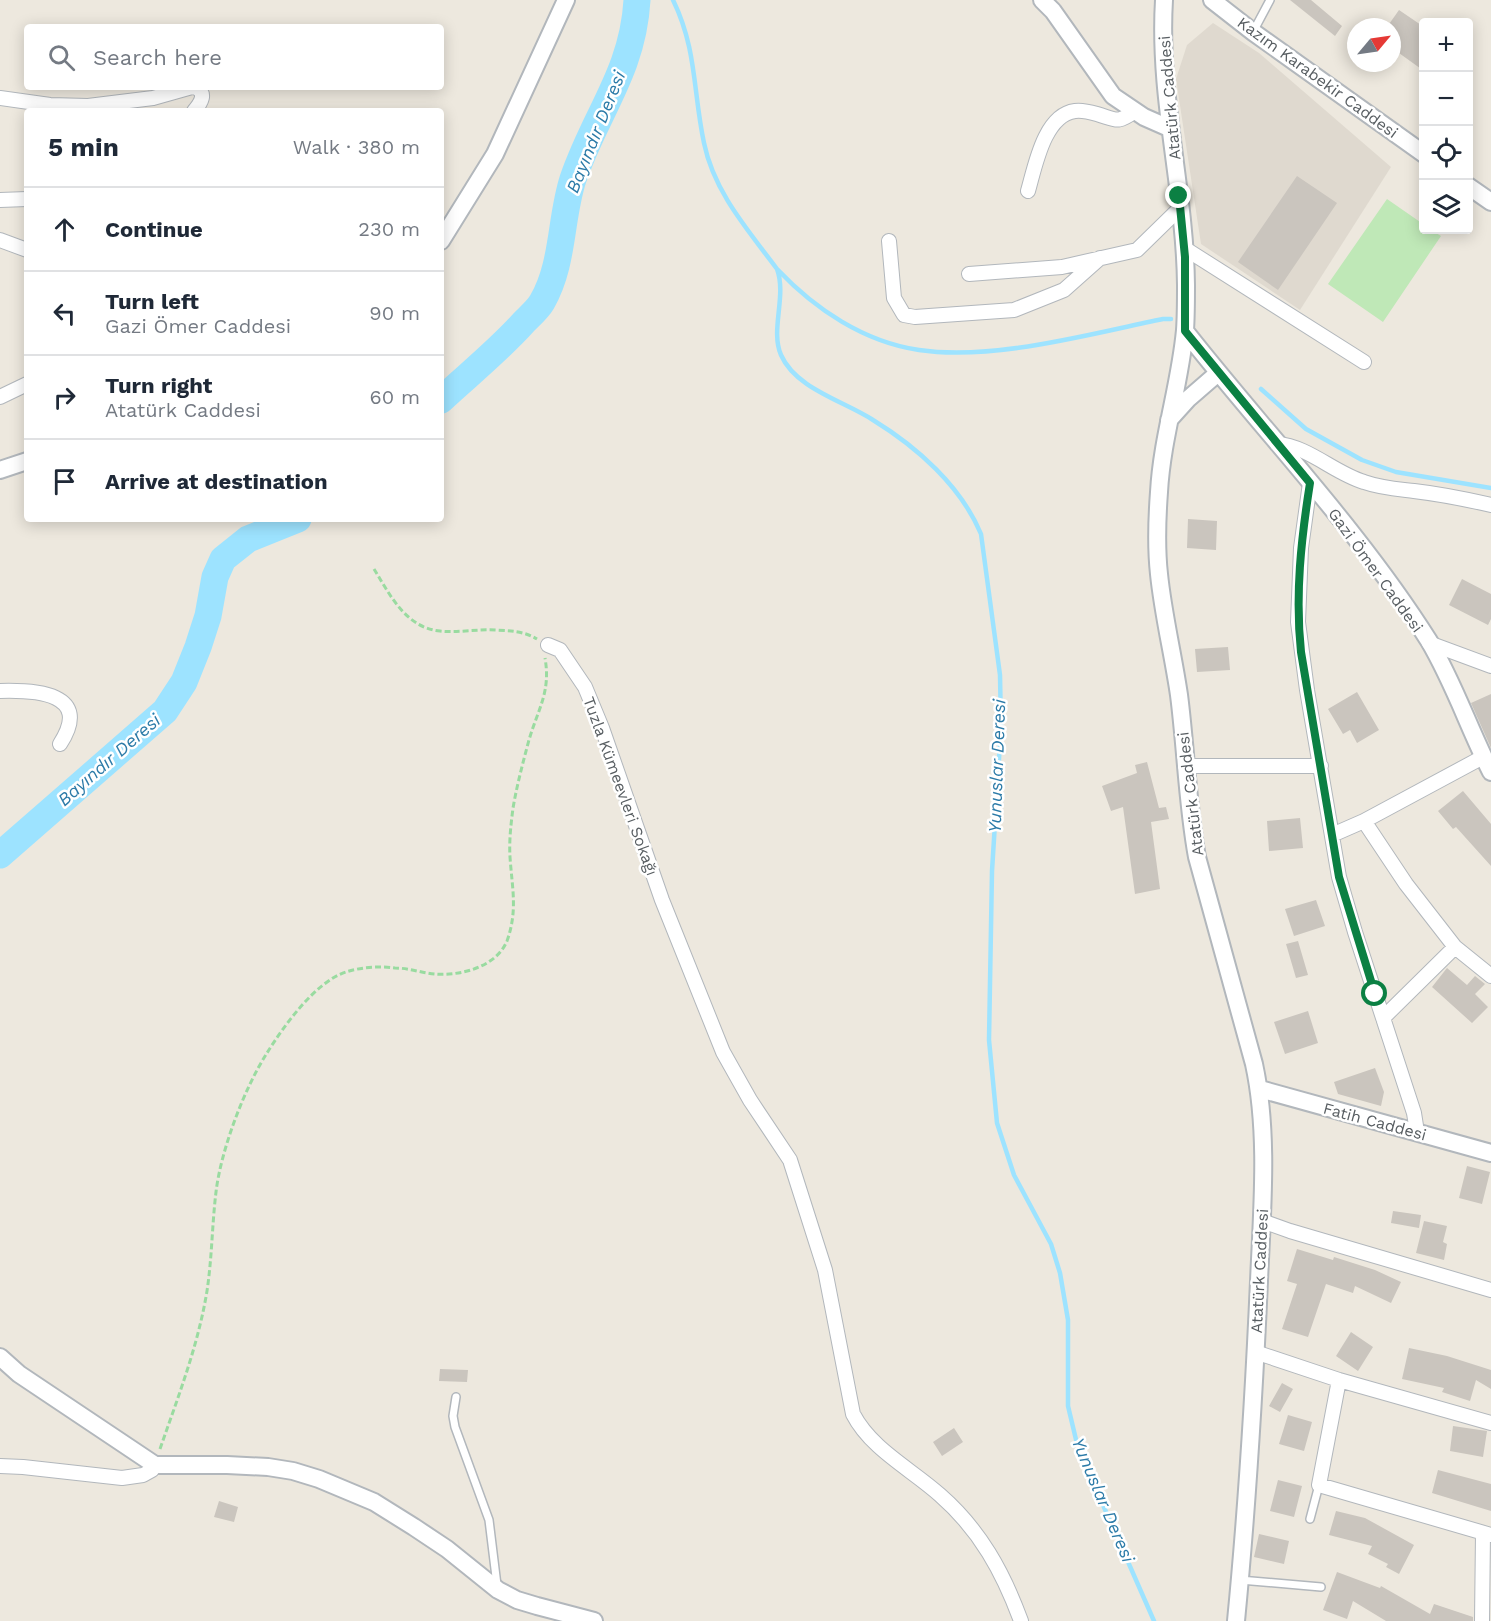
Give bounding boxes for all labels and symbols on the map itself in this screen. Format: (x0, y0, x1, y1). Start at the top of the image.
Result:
street label: Kazım Karabekir Caddesi (1234, 13, 1402, 142)
north arrow (1347, 18, 1401, 72)
street label: Atatürk Caddesi (1155, 35, 1184, 161)
water label: Bayındır Deresi (562, 67, 630, 196)
route end (1165, 182, 1191, 208)
street label: Gazi Ömer Caddesi (1324, 504, 1427, 636)
street label: Tuzla Kümeevleri Sokağı (579, 694, 662, 878)
water label: Yunuslar Deresi (984, 698, 1009, 833)
water label: Bayındır Deresi (53, 708, 165, 810)
street label: Atatürk Caddesi (1173, 731, 1208, 857)
route start (1361, 980, 1387, 1006)
street label: Fatih Caddesi (1321, 1099, 1429, 1144)
street label: Atatürk Caddesi (1247, 1208, 1272, 1334)
water label: Yunuslar Deresi (1068, 1434, 1140, 1567)

